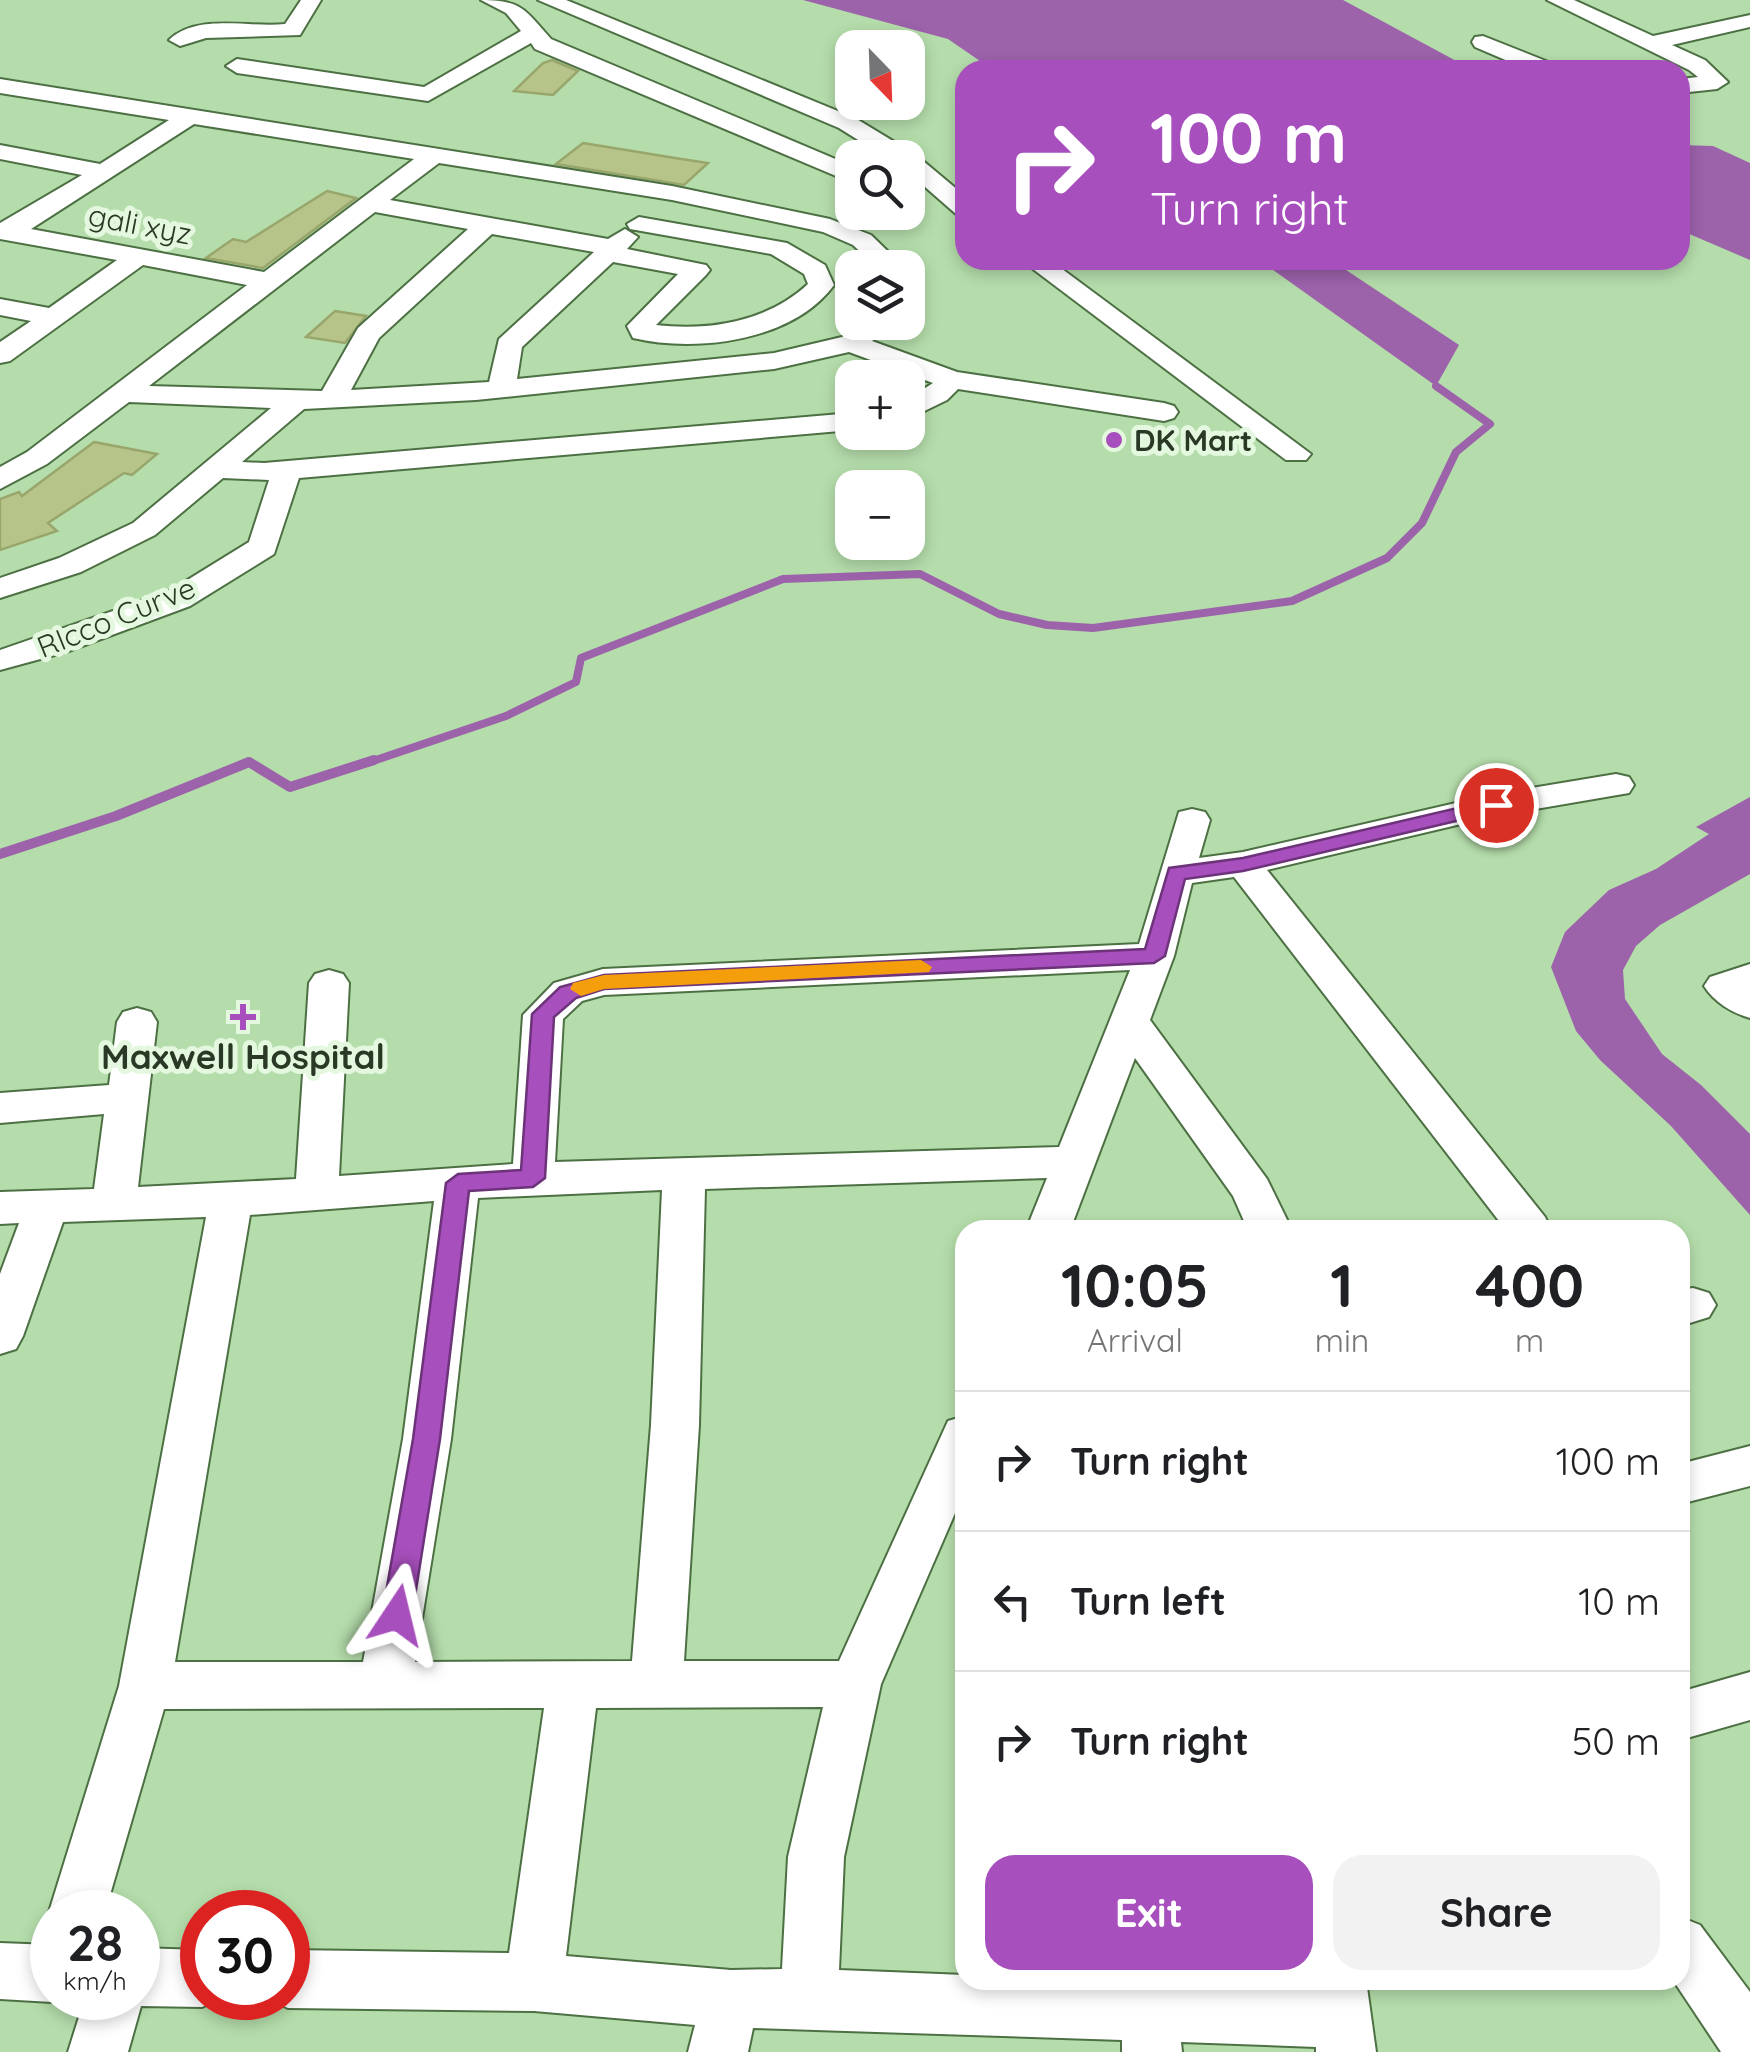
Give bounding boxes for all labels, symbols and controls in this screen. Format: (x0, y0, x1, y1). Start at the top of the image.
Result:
north arrow (835, 30, 925, 120)
map controls (835, 30, 925, 560)
text: 100 m (1150, 93, 1347, 181)
icon: right (985, 100, 1115, 230)
button: search (835, 140, 925, 230)
text: Turn right (1150, 180, 1349, 236)
street label: gali xyz (85, 195, 195, 253)
button: layers (835, 250, 925, 340)
button: + (835, 360, 925, 450)
place label: DK Mart (1134, 421, 1252, 459)
marker: DK Mart (1103, 429, 1125, 451)
button: − (835, 470, 925, 560)
street label: RIcco Curve (31, 568, 201, 666)
pin (1454, 763, 1539, 848)
icon: arrive (1469, 778, 1524, 833)
marker: Maxwell Hospital (230, 1004, 256, 1030)
place label: Maxwell Hospital (101, 1034, 385, 1078)
text: 10:05 (1061, 1247, 1209, 1322)
text: 1 (1330, 1247, 1354, 1322)
text: 400 (1475, 1247, 1584, 1322)
text: Arrival (1087, 1320, 1183, 1360)
text: min (1315, 1320, 1369, 1360)
text: m (1515, 1320, 1544, 1360)
icon: right (985, 1434, 1040, 1489)
text: Turn right (1070, 1437, 1249, 1485)
text: 100 m (1556, 1437, 1660, 1485)
position arrow (345, 1563, 449, 1667)
icon: left (985, 1574, 1040, 1629)
text: Turn left (1070, 1577, 1226, 1625)
text: 10 m (1578, 1577, 1660, 1625)
icon: right (985, 1714, 1040, 1769)
text: Turn right (1070, 1717, 1249, 1765)
text: 50 m (1572, 1717, 1660, 1765)
button: Exit (985, 1855, 1313, 1970)
button: Share (1333, 1855, 1660, 1970)
speed limit sign: 30 (180, 1890, 310, 2020)
text: 28 (67, 1911, 123, 1974)
text: km/h (63, 1965, 127, 1996)

